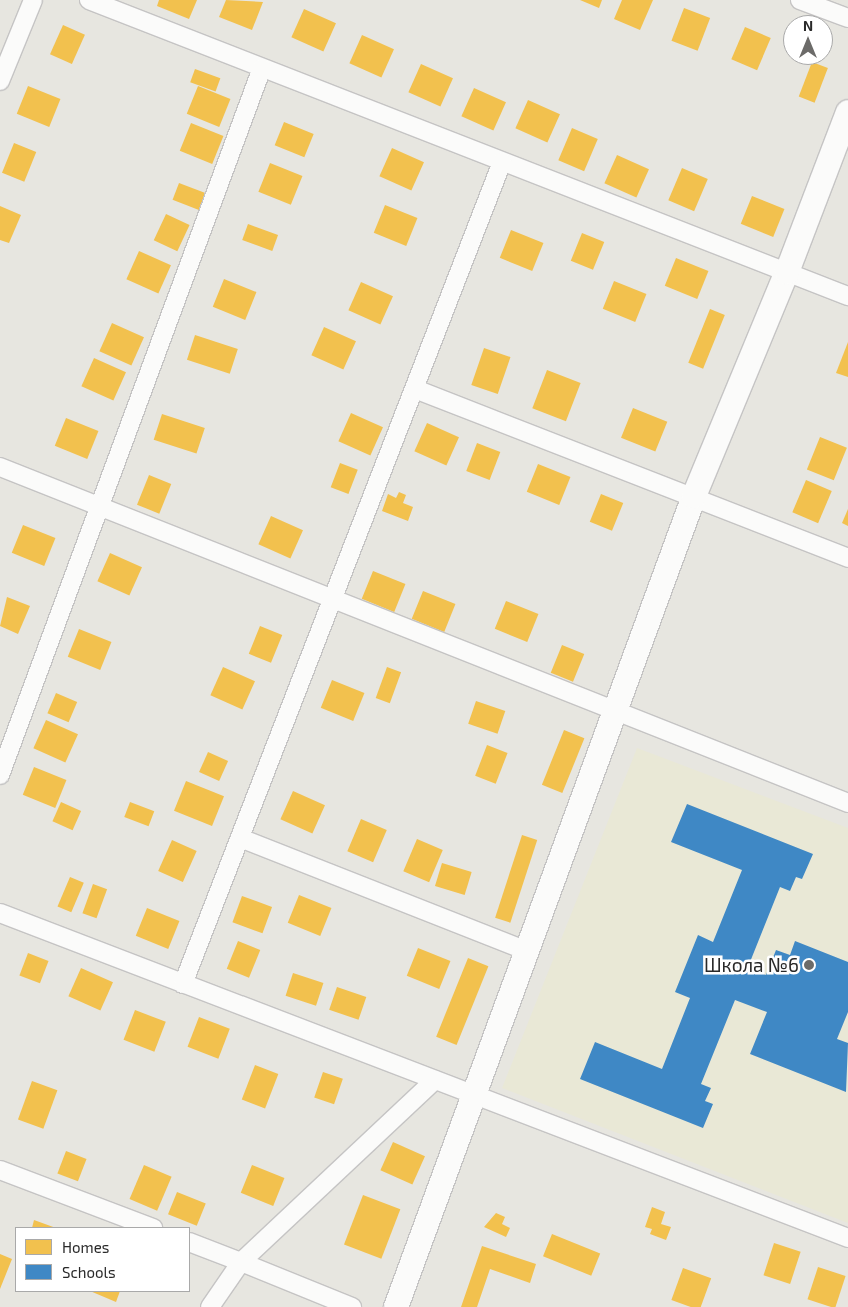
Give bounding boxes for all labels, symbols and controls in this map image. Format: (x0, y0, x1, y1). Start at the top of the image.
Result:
north arrow (783, 15, 833, 65)
text: N (803, 17, 813, 34)
place label: Школа №6 (704, 954, 799, 976)
marker: Школа №6 (803, 959, 815, 971)
legend (15, 1227, 190, 1292)
text: Homes (62, 1238, 109, 1256)
text: Schools (62, 1263, 116, 1281)

